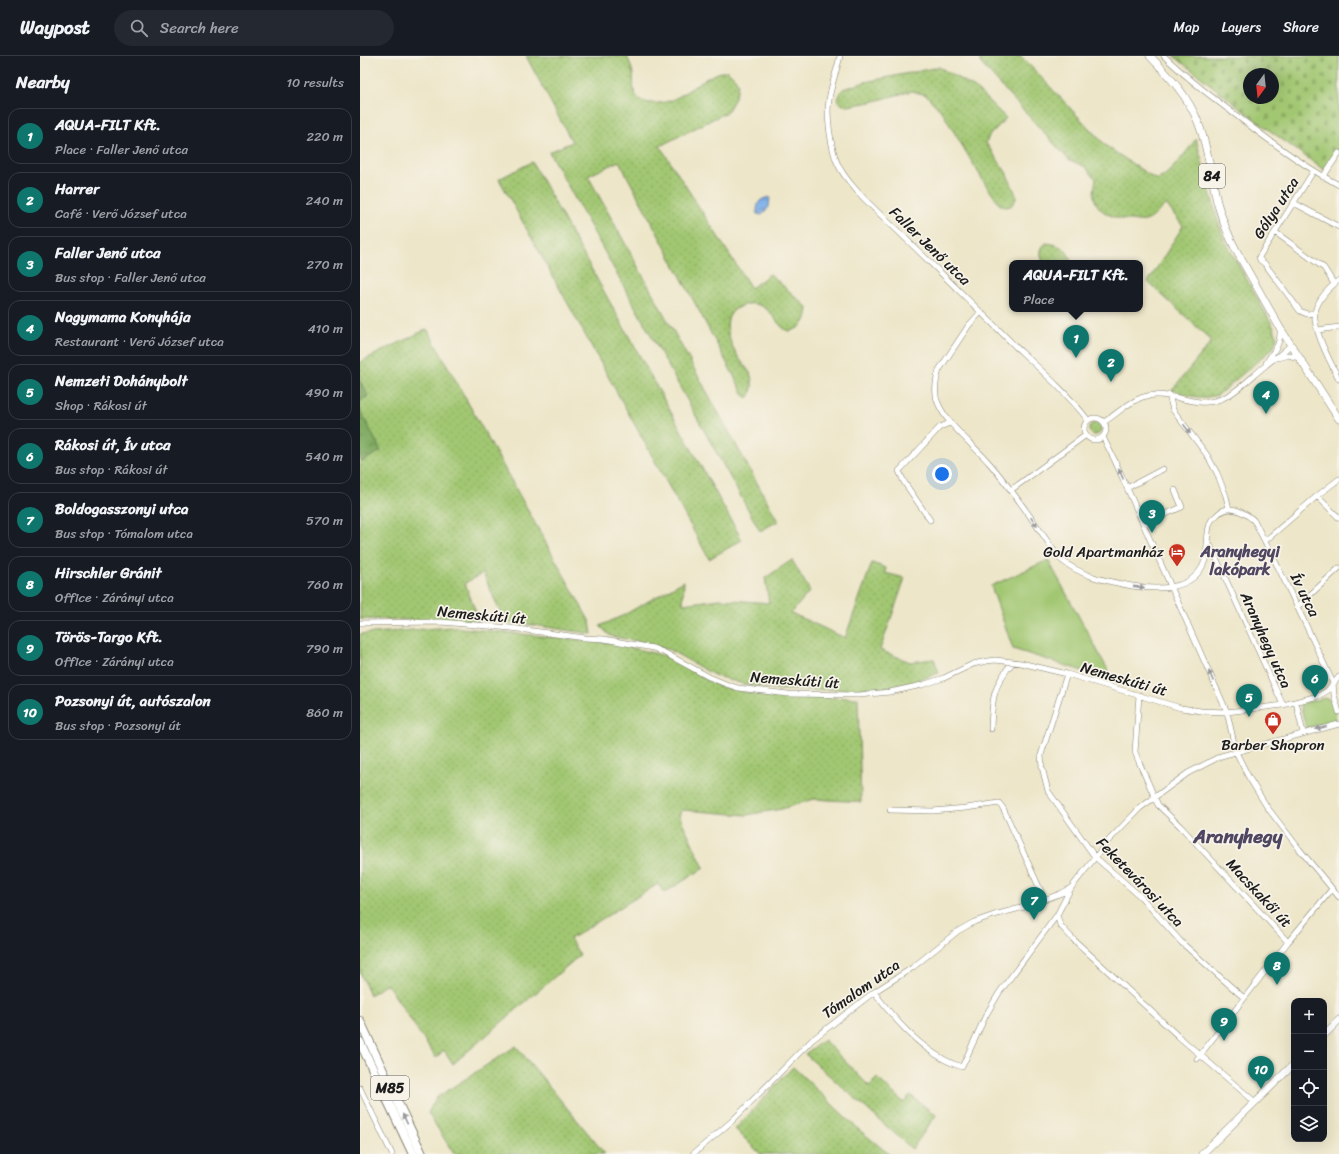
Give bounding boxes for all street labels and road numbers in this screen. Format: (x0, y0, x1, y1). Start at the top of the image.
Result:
road number: 84 (1199, 164, 1225, 188)
street label: Gólya utca (1246, 171, 1306, 244)
street label: Faller Jenő utca (883, 200, 977, 292)
street label: Ív utca (1283, 568, 1327, 622)
street label: Aranyhegy utca (1233, 586, 1299, 693)
street label: Nemeskúti út (436, 598, 528, 632)
street label: Nemeskúti út (1077, 654, 1171, 704)
street label: Nemeskúti út (749, 664, 841, 696)
street label: Feketevárosi utca (1090, 831, 1191, 934)
street label: Macskakői út (1220, 852, 1299, 934)
street label: Tómalom utca (816, 952, 906, 1026)
road number: M85 (371, 1076, 409, 1100)

